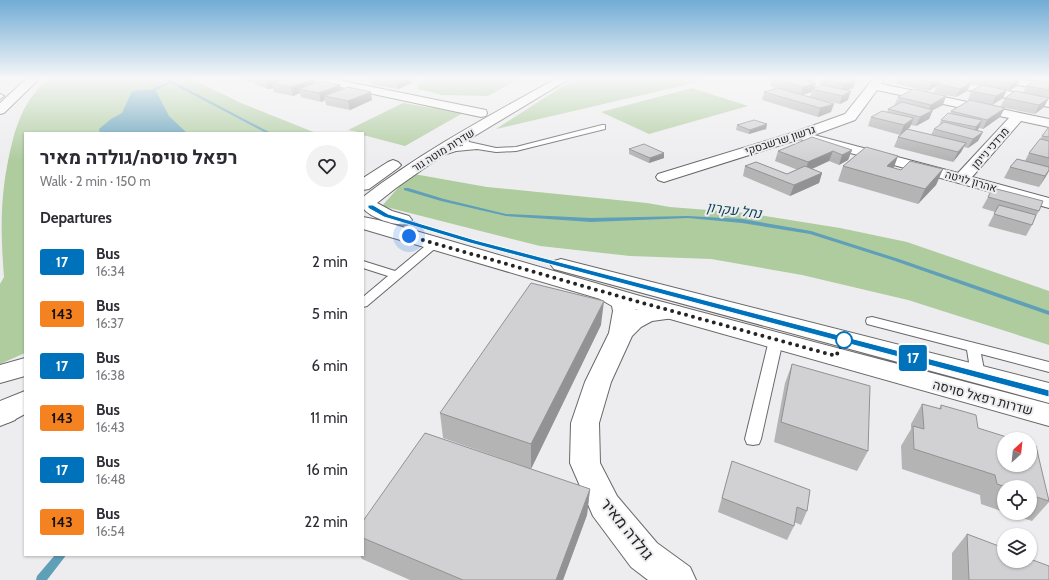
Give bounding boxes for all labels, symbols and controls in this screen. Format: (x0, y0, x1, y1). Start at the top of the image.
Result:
street label: גרשון שרשבסקי (743, 122, 817, 158)
street label: מרדכי ניימן (968, 124, 1012, 172)
street label: שדרות מוטה גור (409, 125, 477, 175)
button: heart (306, 145, 348, 187)
text: רפאל סויסה/גולדה מאיר (40, 146, 238, 169)
street label: אהרון לויטה (943, 167, 999, 195)
text: Walk · 2 min · 150 m (40, 173, 151, 189)
water label: נחל עקרון (705, 198, 764, 222)
text: Departures (40, 209, 112, 227)
your location (399, 226, 419, 246)
text: Bus (96, 245, 120, 263)
text: 17 (56, 253, 68, 271)
text: 2 min (312, 253, 348, 271)
text: 16:34 (96, 263, 125, 279)
text: Bus (96, 297, 120, 315)
text: 143 (51, 305, 73, 323)
text: 5 min (312, 305, 348, 323)
text: 16:37 (96, 315, 124, 331)
unlabelled marker (835, 331, 853, 349)
line badge: 17 (895, 345, 931, 371)
text: Bus (96, 349, 120, 367)
text: 17 (907, 349, 919, 367)
text: 17 (56, 357, 68, 375)
text: 6 min (311, 357, 348, 375)
text: 16:38 (96, 367, 125, 383)
street label: שדרות רפאל סויסה (931, 376, 1035, 418)
text: Bus (96, 401, 120, 419)
text: 143 (51, 409, 73, 427)
text: 11 min (310, 409, 348, 427)
text: 16:43 (96, 419, 125, 435)
north arrow (997, 432, 1037, 472)
map controls (997, 432, 1037, 568)
text: Bus (96, 453, 120, 471)
text: 17 (56, 461, 68, 479)
text: 16 min (306, 461, 348, 479)
text: 16:48 (96, 471, 126, 487)
button: locate (997, 480, 1037, 520)
street label: גולדה מאיר (596, 494, 658, 564)
text: Bus (96, 505, 120, 523)
text: 143 (51, 513, 73, 531)
text: 22 min (304, 513, 348, 531)
text: 16:54 (96, 523, 125, 539)
button: layers (997, 528, 1037, 568)

